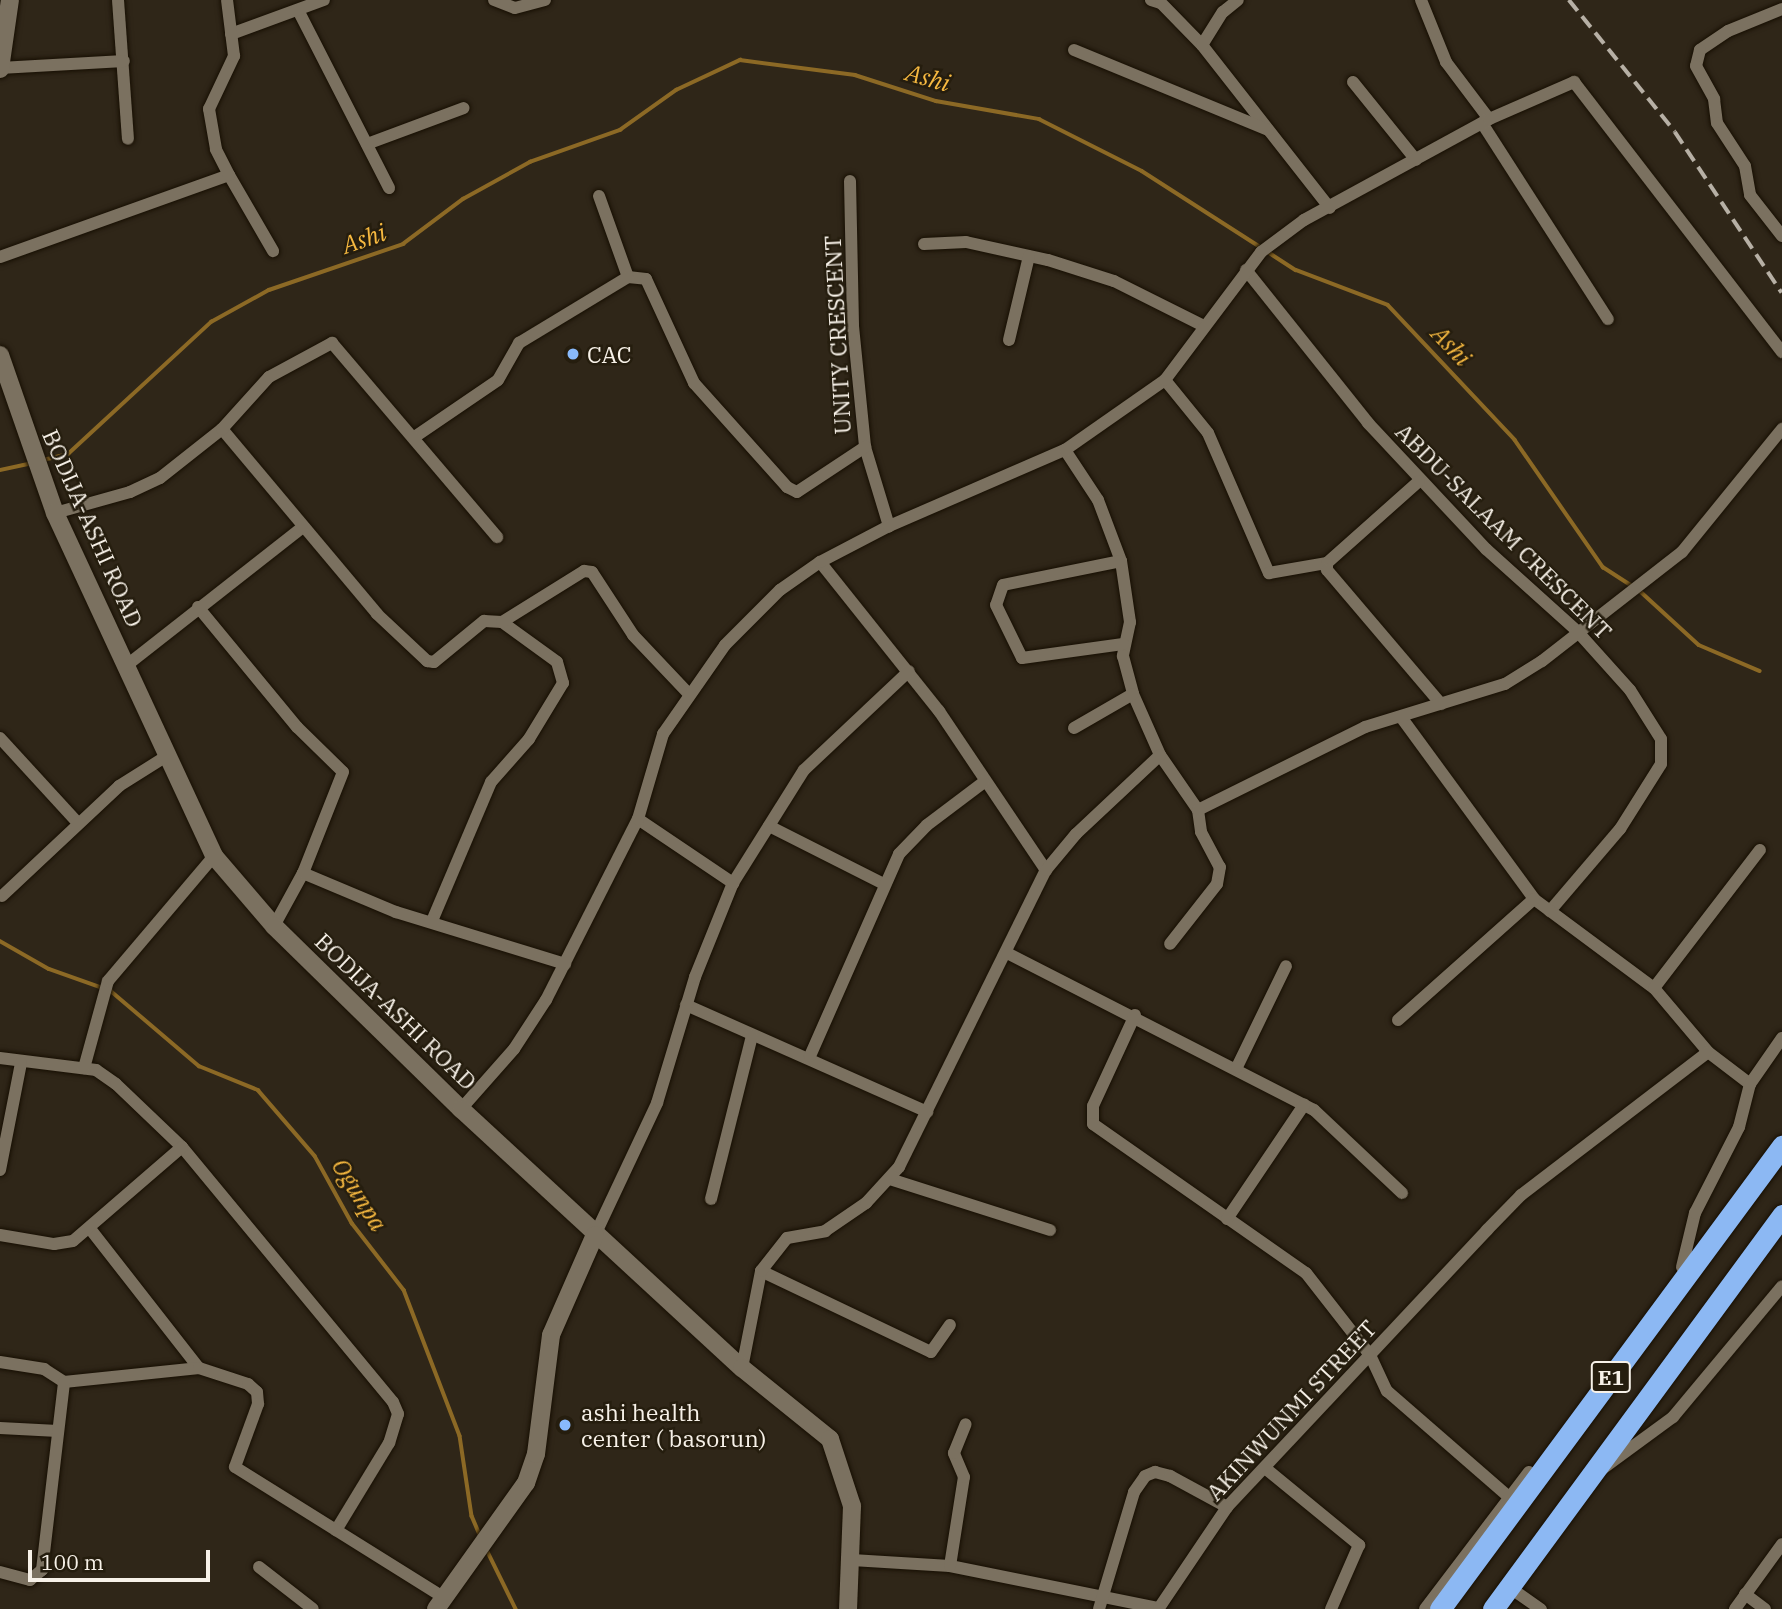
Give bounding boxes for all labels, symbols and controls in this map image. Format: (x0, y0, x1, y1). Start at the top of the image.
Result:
water label: Ashi (903, 58, 953, 98)
water label: Ashi (338, 218, 390, 260)
street label: UNITY CRESCENT (818, 235, 856, 435)
water label: Ashi (1425, 320, 1477, 372)
place label: CAC (587, 340, 632, 368)
marker: CAC (565, 346, 581, 362)
street label: ABDU-SALAAM CRESCENT (1390, 417, 1618, 645)
street label: BODIJA-ASHI ROAD (37, 425, 149, 631)
street label: BODIJA-ASHI ROAD (310, 927, 482, 1095)
water label: Ogunpa (325, 1153, 393, 1237)
street label: AKINWUNMI STREET (1200, 1314, 1382, 1506)
road number: E1 (1590, 1360, 1632, 1394)
place label: ashi health center ( basorun) (581, 1398, 766, 1452)
marker: ashi health center ( basorun) (555, 1415, 575, 1435)
scale bar (32, 1536, 214, 1580)
text: 100 m (41, 1548, 104, 1576)

